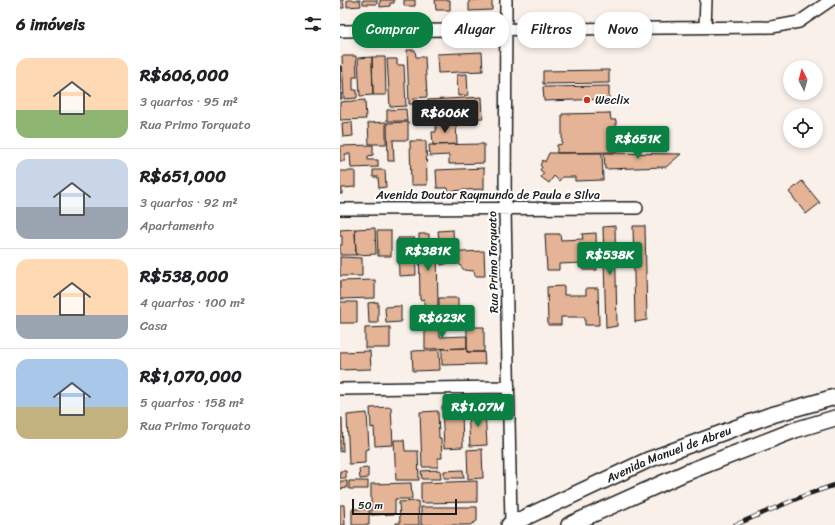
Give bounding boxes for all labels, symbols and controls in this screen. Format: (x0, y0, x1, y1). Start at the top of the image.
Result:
text: 6 imóveis (16, 9, 85, 39)
chip: Comprar (352, 12, 433, 48)
chip: Alugar (441, 12, 509, 48)
chip: Filtros (517, 12, 586, 48)
chip: Novo (594, 12, 652, 48)
icon: filters (302, 13, 324, 35)
text: R$606,000 (140, 60, 229, 90)
north arrow (783, 60, 823, 100)
map controls (783, 60, 823, 148)
icon: home (48, 74, 96, 122)
place label: Weclix (595, 89, 630, 111)
text: 3 quartos · 95 m² (140, 90, 238, 113)
marker: Weclix (582, 95, 592, 105)
pin: R$606K (412, 100, 478, 134)
text: R$606K (421, 101, 469, 124)
button: locate (783, 108, 823, 148)
text: Rua Primo Torquato (140, 113, 251, 136)
pin: R$651K (605, 126, 671, 160)
text: R$651K (615, 127, 661, 150)
text: R$651,000 (140, 161, 226, 191)
icon: home (48, 175, 96, 223)
street label: Avenida Doutor Raymundo de Paula e Silva (375, 184, 600, 206)
text: 3 quartos · 92 m² (140, 191, 238, 214)
street label: Rua Primo Torquato (481, 211, 505, 313)
text: Apartamento (140, 214, 214, 237)
pin: R$381K (395, 238, 461, 272)
text: R$381K (405, 239, 451, 262)
pin: R$538K (577, 242, 643, 276)
text: R$538K (586, 243, 634, 266)
text: R$538,000 (140, 261, 229, 291)
icon: home (48, 275, 96, 323)
text: 4 quartos · 100 m² (140, 291, 245, 314)
pin: R$623K (409, 305, 475, 339)
text: R$623K (419, 306, 465, 329)
text: Casa (140, 314, 167, 337)
text: R$1,070,000 (140, 361, 242, 391)
icon: home (48, 375, 96, 423)
text: 5 quartos · 158 m² (140, 391, 244, 414)
pin: R$1.07M (441, 394, 515, 428)
text: R$1.07M (452, 395, 504, 418)
text: Rua Primo Torquato (140, 414, 251, 437)
street label: Avenida Manuel de Abreu (601, 419, 735, 490)
text: 50 m (358, 496, 383, 515)
scale bar (352, 497, 457, 516)

